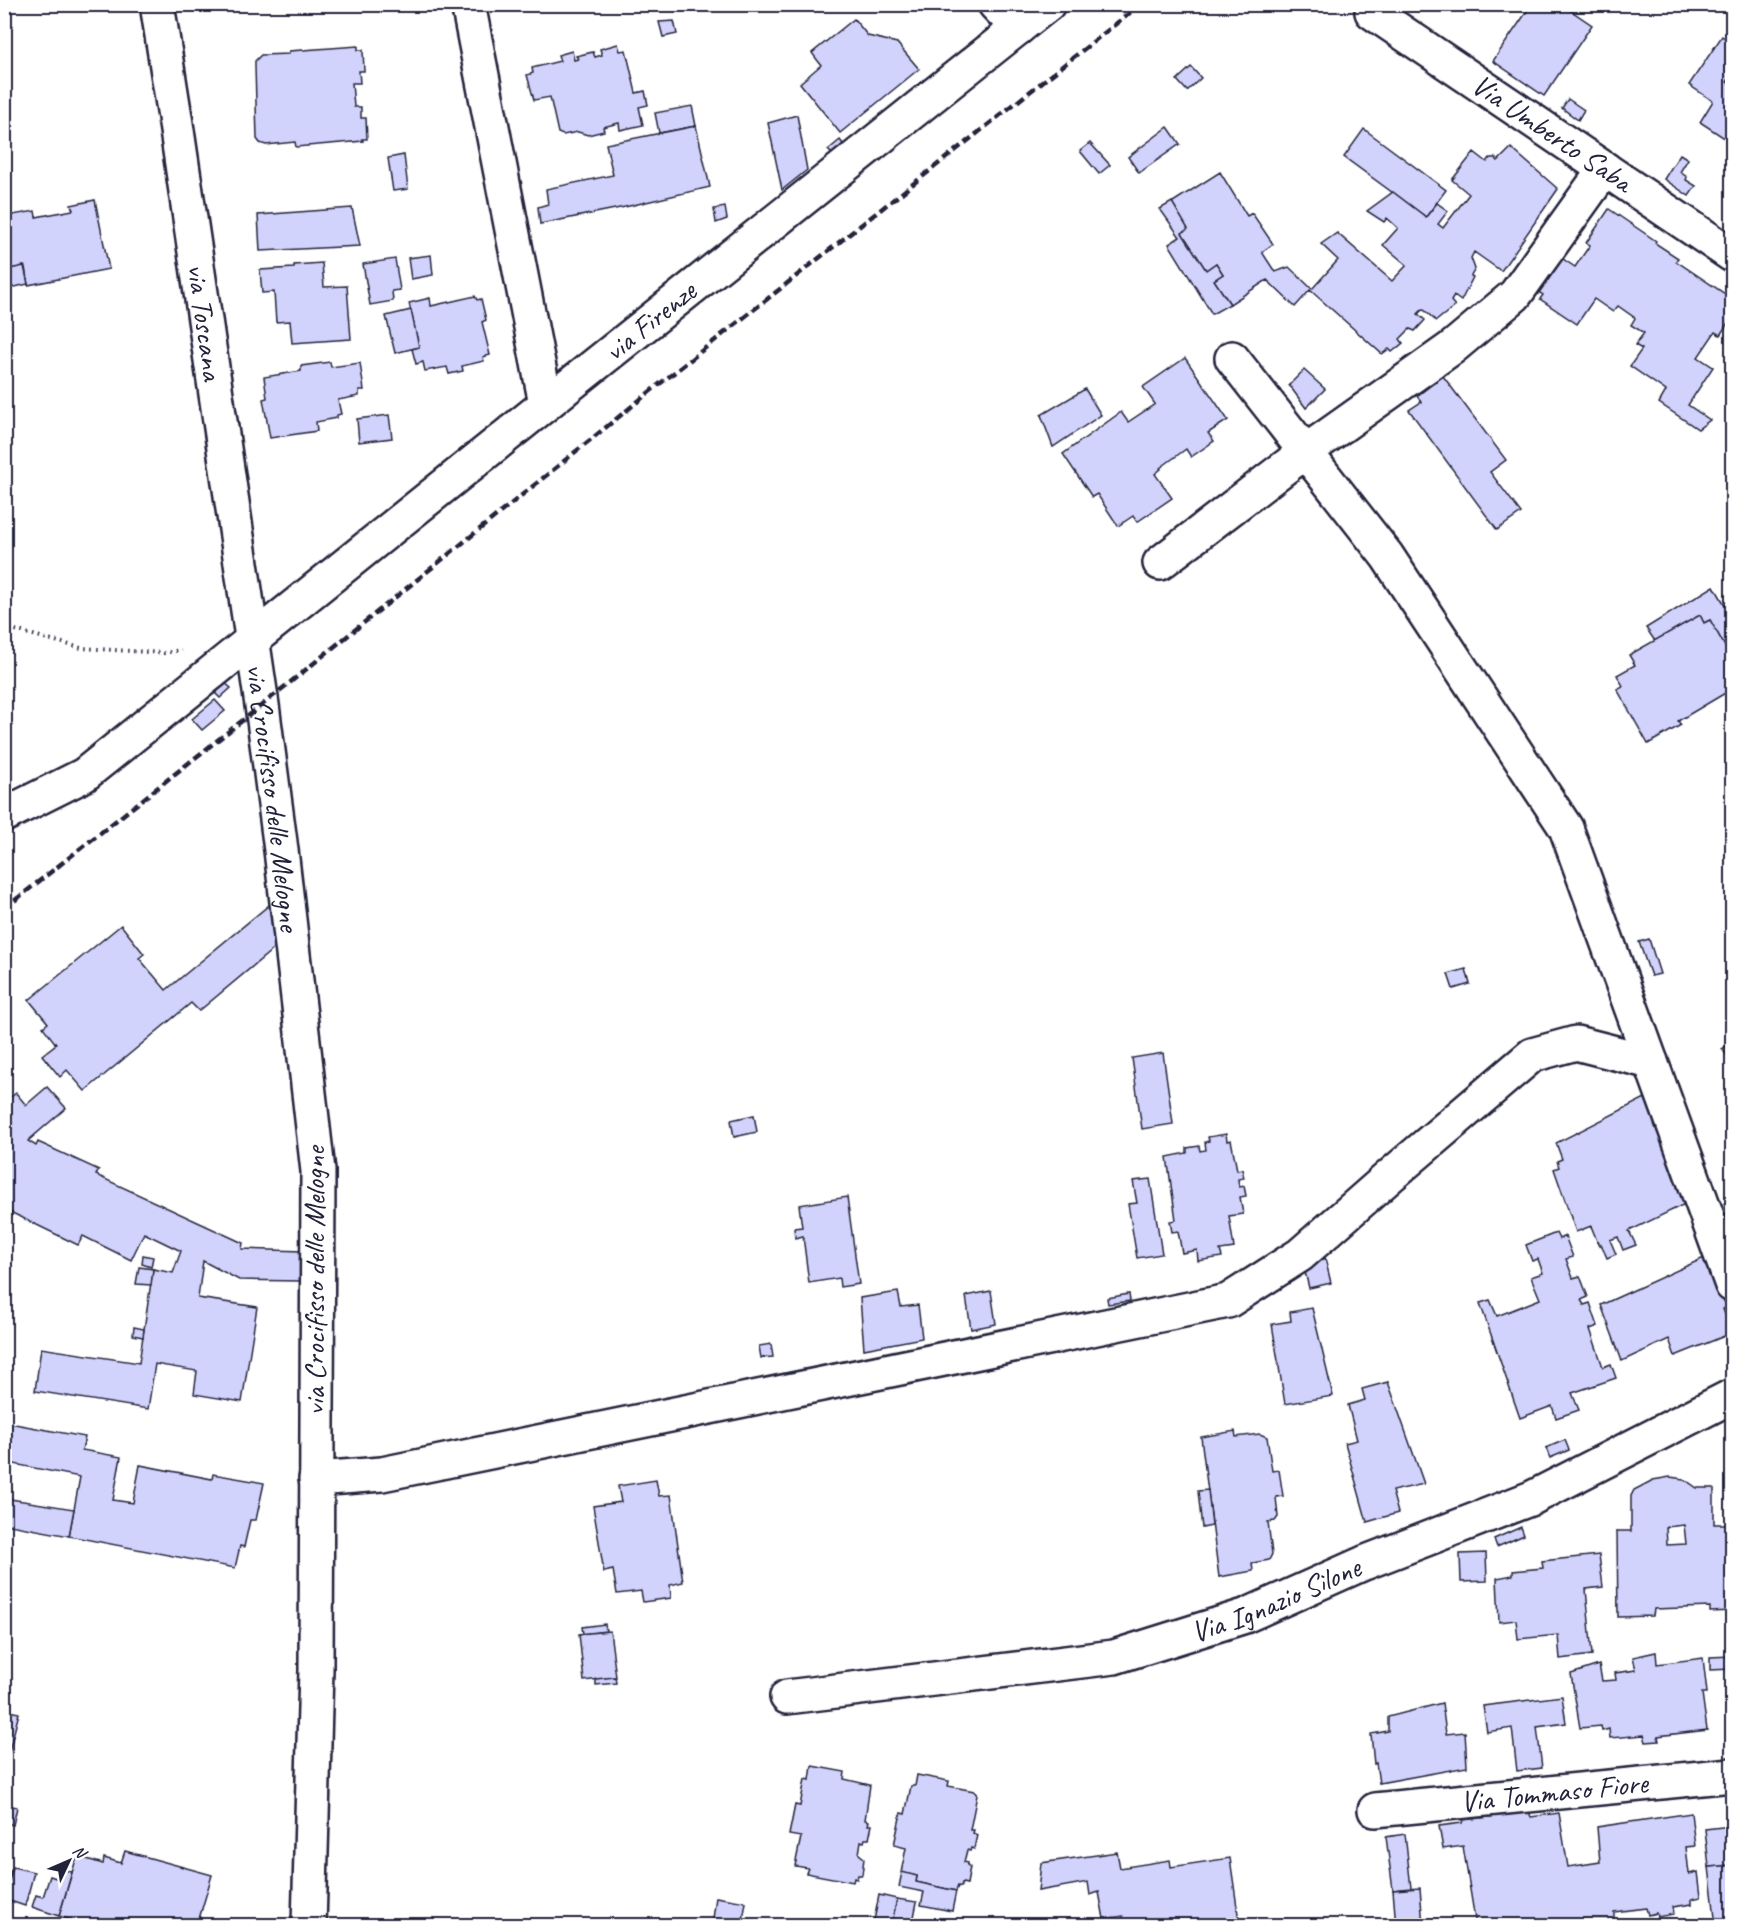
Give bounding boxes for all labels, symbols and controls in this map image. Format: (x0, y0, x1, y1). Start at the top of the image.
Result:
street label: Via Umberto Saba (1465, 65, 1642, 202)
street label: via Toscana (178, 261, 232, 385)
street label: via Firenze (596, 271, 706, 370)
street label: via Crocifisso delle Melogne (237, 661, 309, 935)
street label: via Crocifisso delle Melogne (295, 1144, 333, 1416)
street label: Via Ignazio Silone (1186, 1547, 1368, 1651)
street label: Via Tommaso Fiore (1459, 1763, 1652, 1821)
north arrow (39, 1831, 99, 1891)
text: N (68, 1841, 92, 1864)

